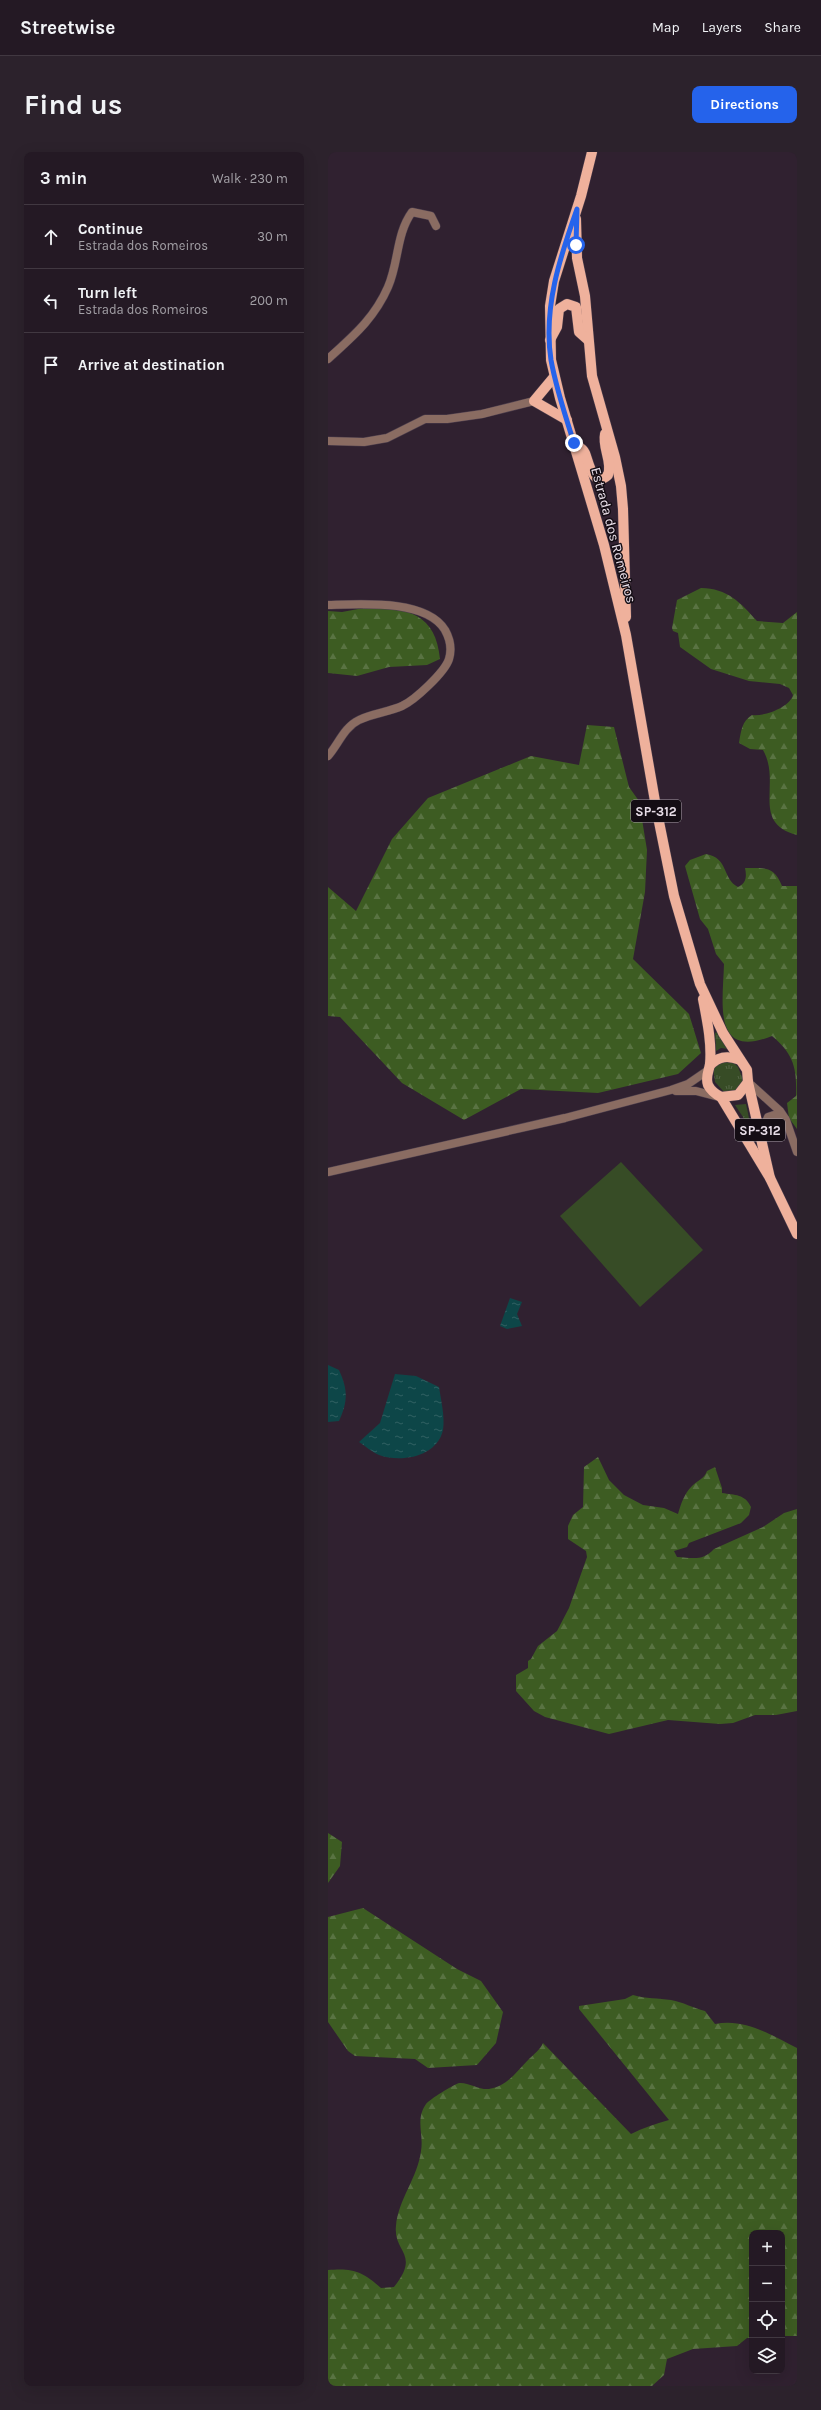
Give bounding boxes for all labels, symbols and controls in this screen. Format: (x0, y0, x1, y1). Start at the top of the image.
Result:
text: Streetwise (20, 17, 115, 39)
text: Map (652, 19, 680, 36)
text: Layers (702, 19, 742, 36)
text: Share (764, 19, 801, 36)
button: Directions (692, 86, 797, 123)
text: Find us (24, 88, 123, 121)
text: 3 min (40, 168, 87, 188)
text: Walk · 230 m (212, 171, 288, 186)
text: Continue (78, 220, 143, 238)
icon: ahead (40, 226, 62, 248)
text: 30 m (257, 229, 288, 244)
route start (567, 236, 585, 254)
text: Estrada dos Romeiros (78, 238, 208, 253)
text: Turn left (78, 284, 137, 302)
icon: left (40, 290, 62, 312)
text: 200 m (250, 293, 288, 308)
text: Estrada dos Romeiros (78, 302, 208, 317)
icon: arrive (40, 354, 62, 376)
text: Arrive at destination (78, 356, 225, 374)
route end (565, 434, 583, 452)
street label: Estrada dos Romeiros (587, 465, 640, 605)
road number: SP-312 (631, 800, 681, 822)
road number: SP-312 (735, 1119, 785, 1141)
map controls (749, 2230, 785, 2374)
button: + (749, 2230, 785, 2266)
button: − (749, 2266, 785, 2302)
button: locate (749, 2302, 785, 2338)
button: layers (749, 2338, 785, 2374)

